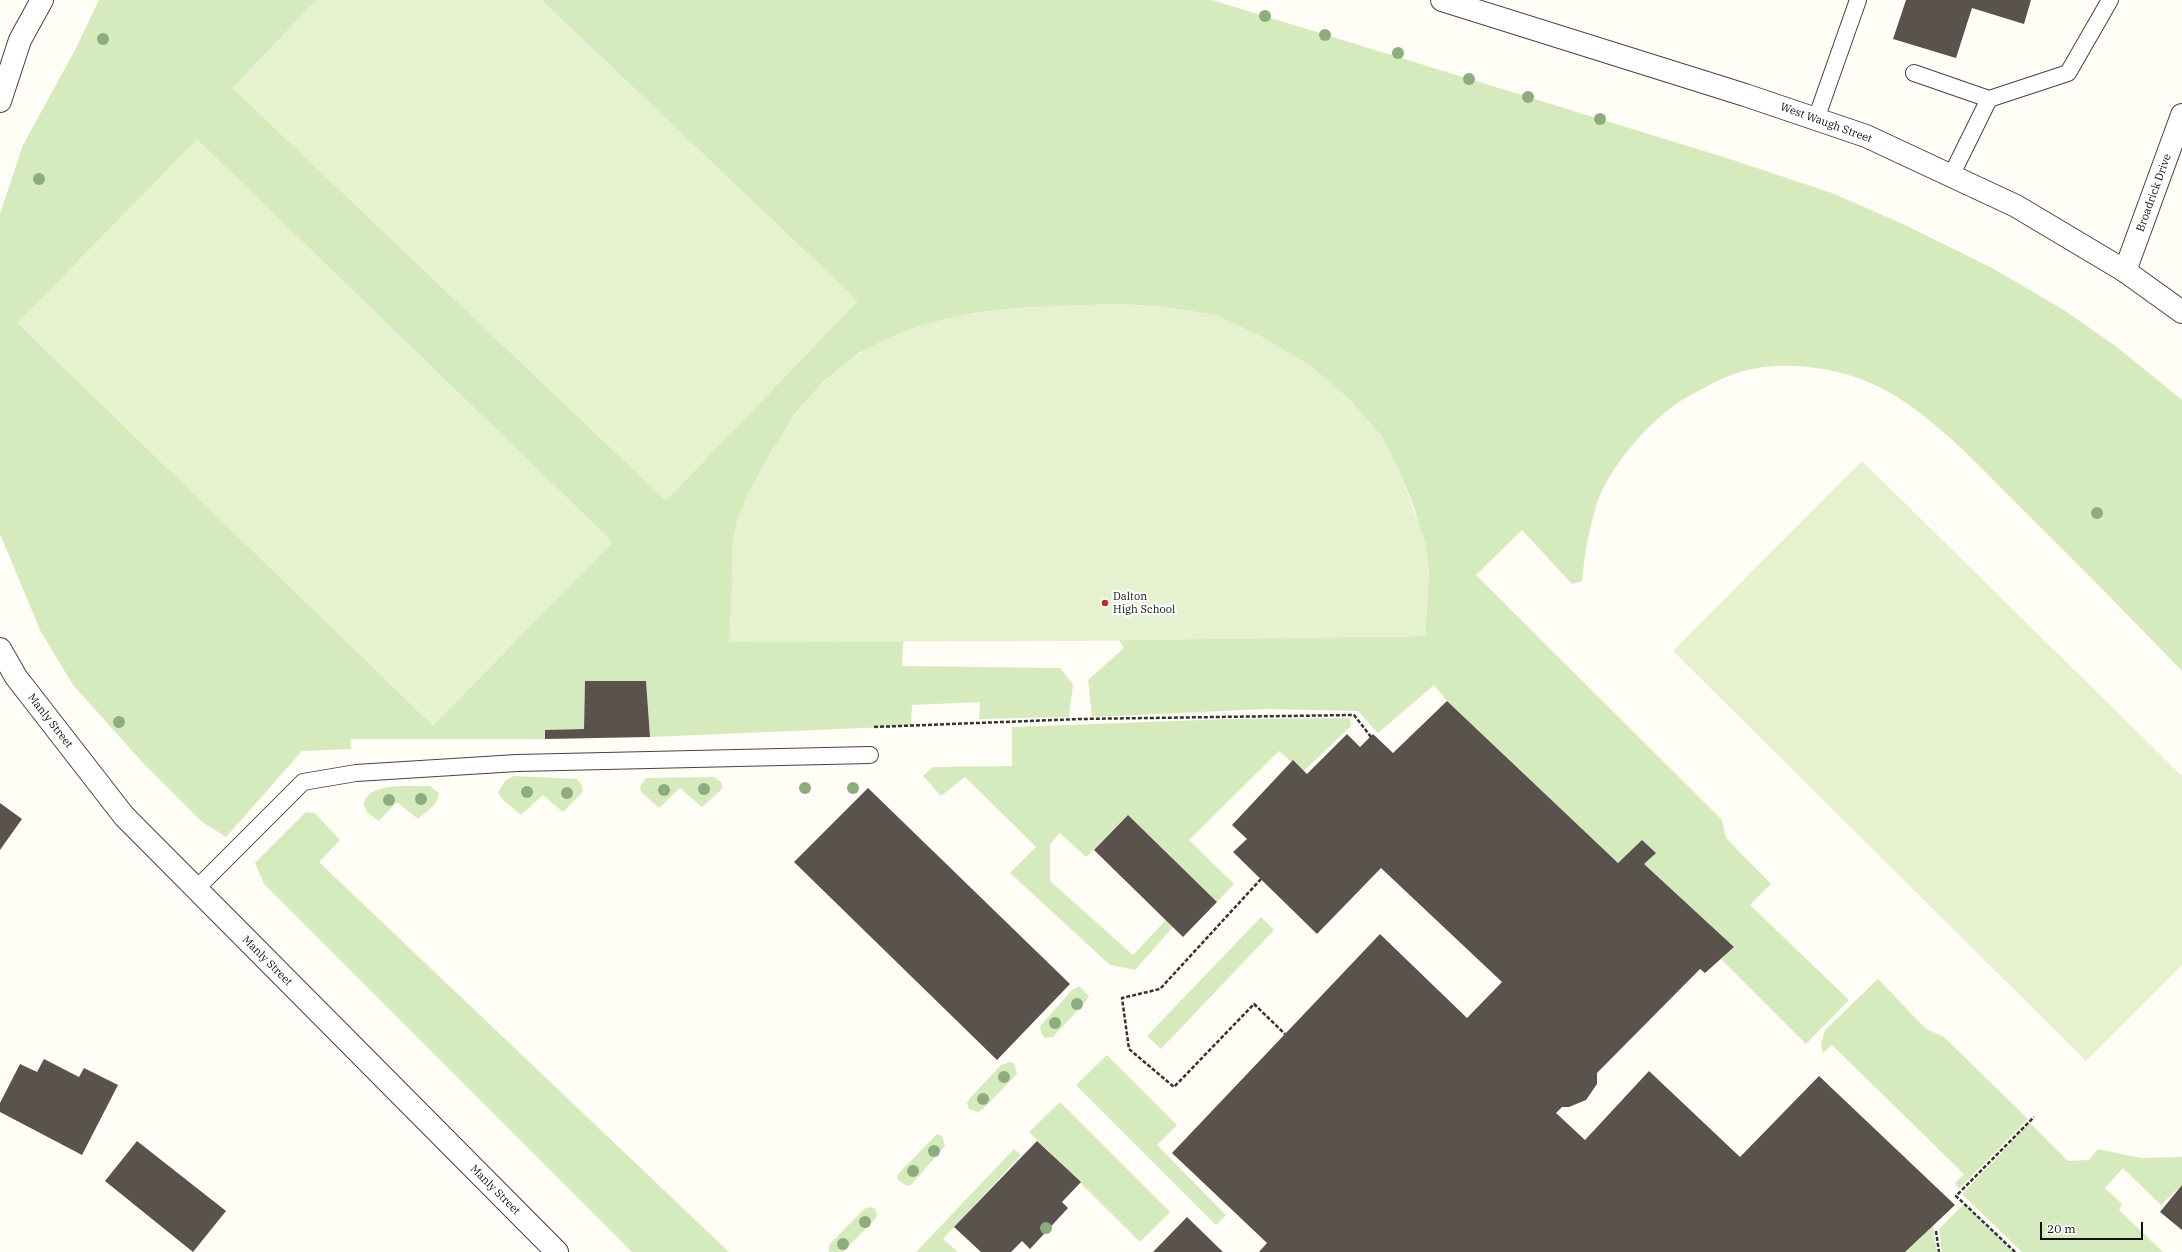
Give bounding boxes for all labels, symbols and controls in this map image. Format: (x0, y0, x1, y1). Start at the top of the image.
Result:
street label: West Waugh Street (1778, 100, 1874, 146)
street label: Broadrick Drive (2134, 152, 2174, 234)
place label: Dalton High School (1113, 590, 1175, 616)
marker: Dalton High School (1100, 598, 1110, 608)
street label: Manly Street (25, 691, 75, 751)
street label: Manly Street (239, 933, 295, 989)
street label: Manly Street (467, 1162, 523, 1218)
scale bar (2042, 1214, 2145, 1240)
text: 20 m (2047, 1221, 2076, 1236)

